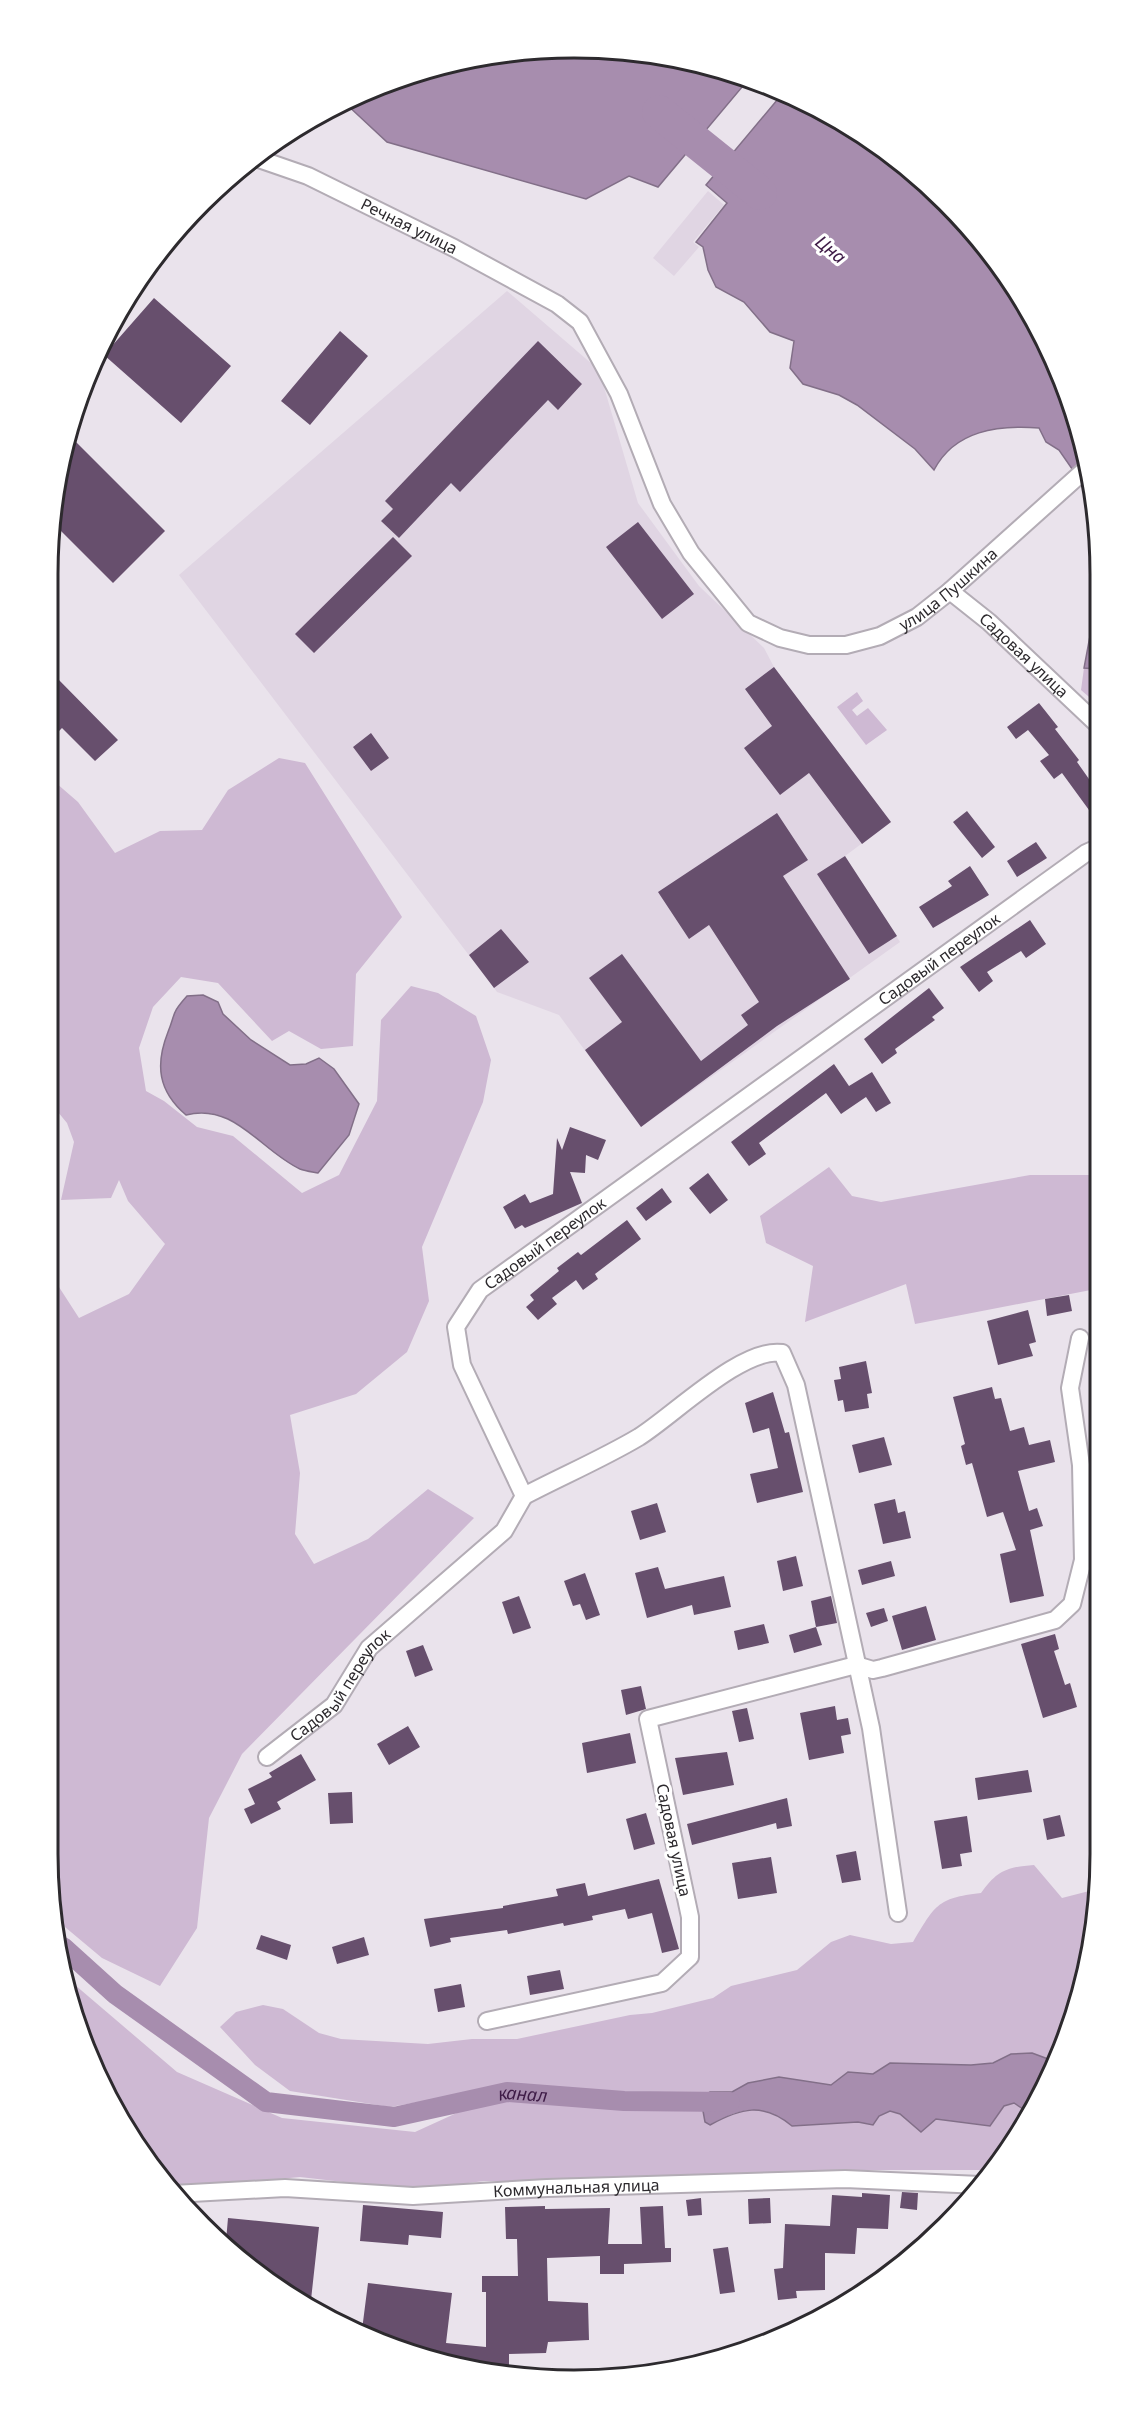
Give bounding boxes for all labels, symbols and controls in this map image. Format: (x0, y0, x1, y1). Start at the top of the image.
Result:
street label: Речная улица (357, 193, 461, 259)
water label: Цна (811, 229, 851, 269)
street label: улица Пушкина (895, 543, 1002, 635)
street label: Садовая улица (975, 608, 1073, 703)
street label: Садовый переулок (874, 907, 1005, 1010)
street label: Садовый переулок (479, 1192, 610, 1295)
street label: Садовый переулок (285, 1623, 395, 1746)
street label: Садовая улица (651, 1781, 697, 1899)
water label: канал (495, 2080, 548, 2107)
street label: Коммунальная улица (493, 2174, 660, 2202)

